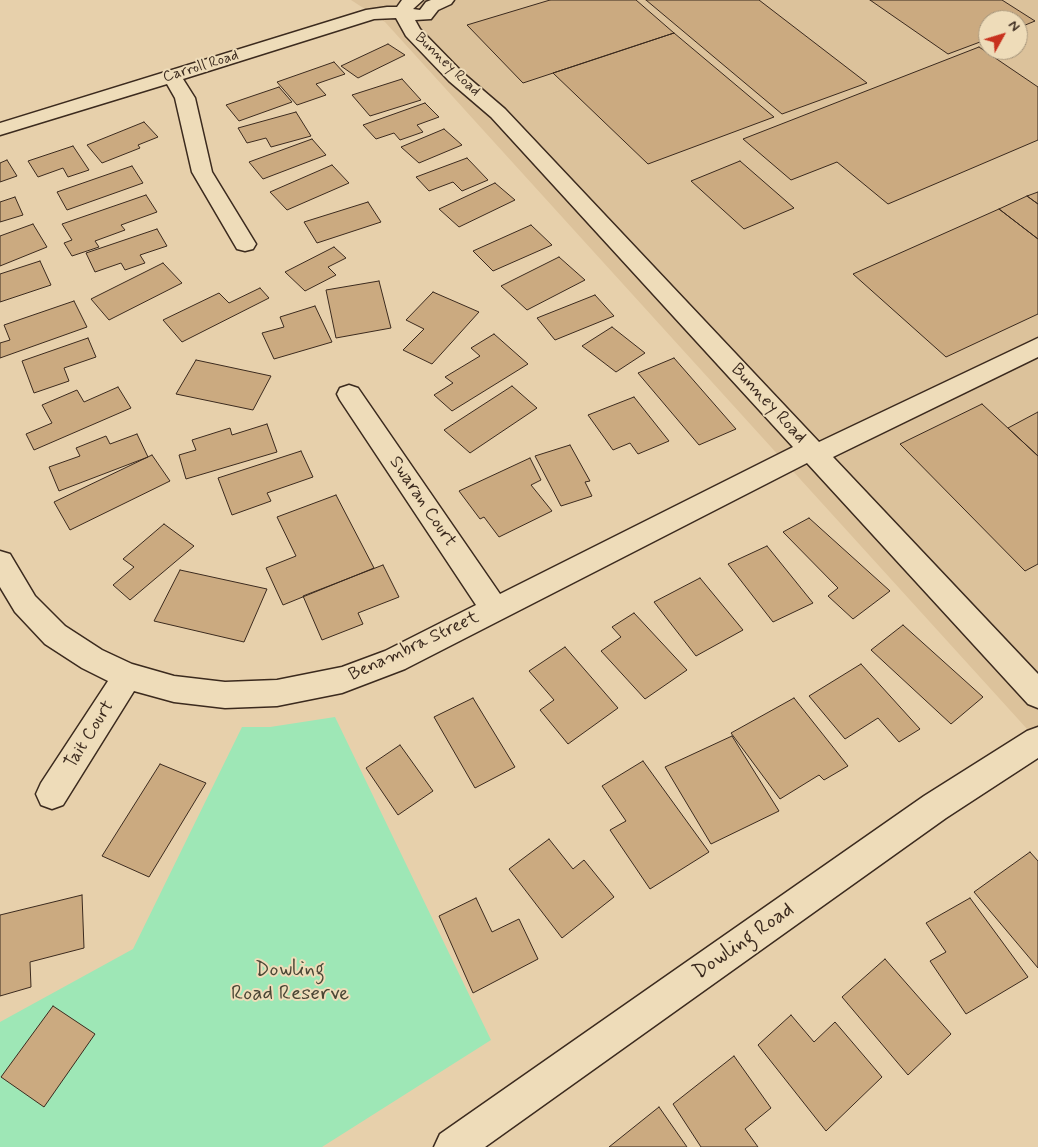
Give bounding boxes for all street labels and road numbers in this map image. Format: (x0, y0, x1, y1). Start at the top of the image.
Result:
street label: Bunney Road (410, 29, 484, 101)
street label: Carroll Road (161, 47, 241, 87)
street label: Bunney Road (726, 360, 810, 448)
street label: Swaran Court (384, 453, 460, 551)
street label: Benambra Street (345, 607, 483, 687)
street label: Tait Court (61, 697, 119, 773)
street label: Dowling Road (689, 898, 799, 986)

